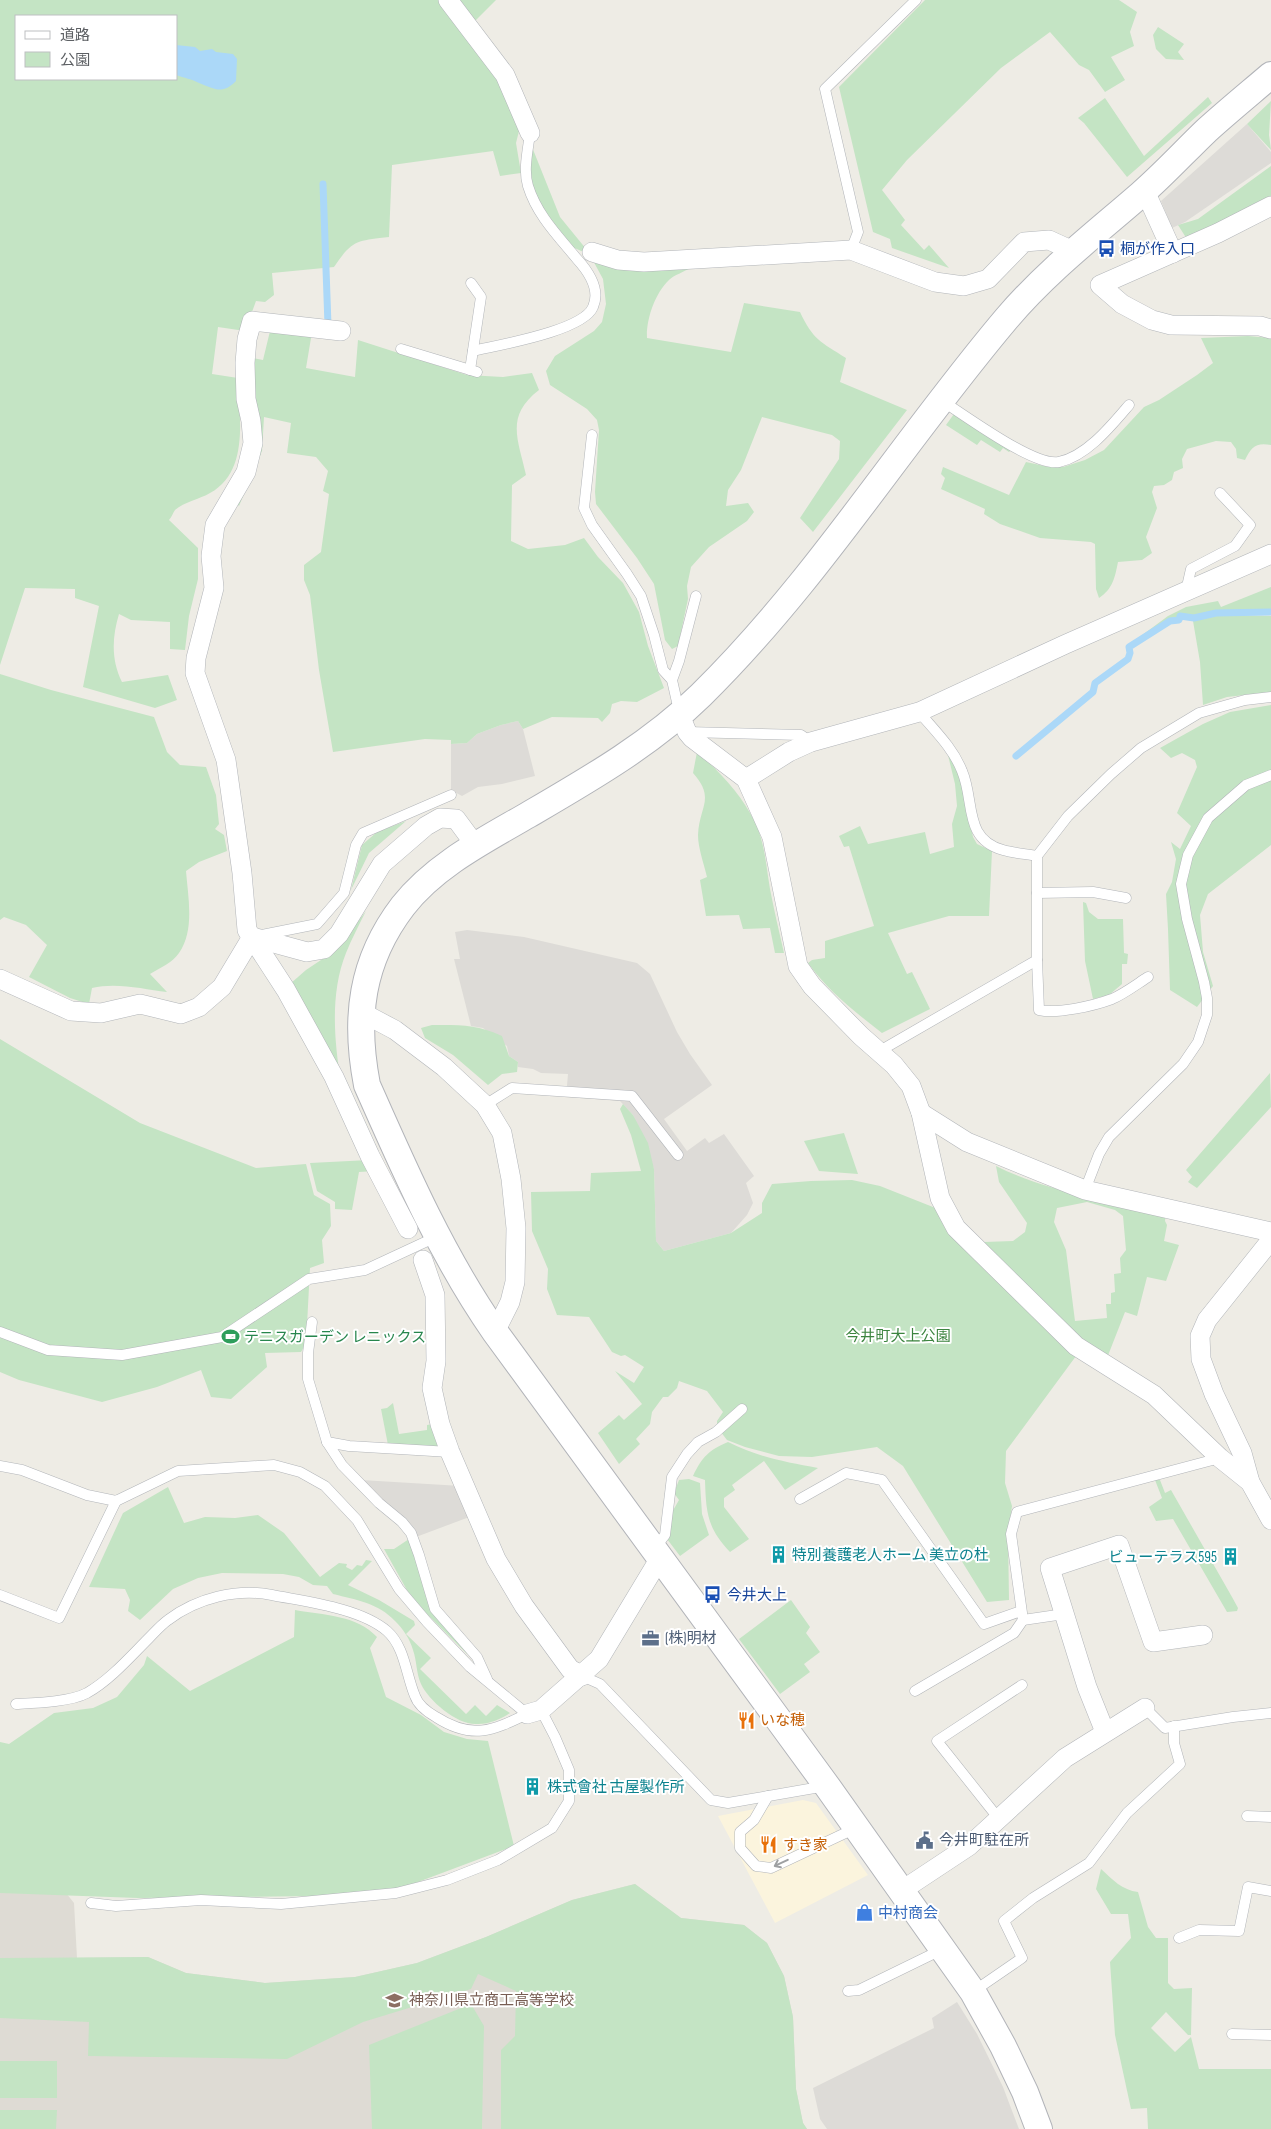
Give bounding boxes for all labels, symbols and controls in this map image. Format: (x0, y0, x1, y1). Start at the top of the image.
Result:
legend (15, 15, 178, 80)
text: 道路 (60, 26, 90, 45)
text: 公園 (60, 51, 90, 70)
bus stop icon: 桐が作入口 (1096, 239, 1116, 259)
place label: 桐が作入口 (1120, 240, 1195, 259)
sports icon: テニスガーデン レニックス (220, 1327, 240, 1347)
park label: 今井町大上公園 (845, 1327, 951, 1346)
place label: テニスガーデン レニックス (244, 1328, 426, 1347)
building icon: 特別養護老人ホーム 美立の杜 (768, 1545, 788, 1565)
place label: 特別養護老人ホーム 美立の杜 (792, 1546, 989, 1565)
building icon: ビューテラス595 (1221, 1547, 1241, 1567)
place label: ビューテラス595 (1109, 1548, 1217, 1567)
bus stop icon: 今井大上 (703, 1585, 723, 1605)
place label: 今井大上 (727, 1586, 787, 1605)
office icon: (株)明材 (641, 1628, 661, 1648)
place label: (株)明材 (665, 1629, 717, 1648)
restaurant icon: いな穂 (736, 1710, 756, 1730)
place label: いな穂 (760, 1711, 805, 1730)
building icon: 株式會社 古屋製作所 (523, 1777, 543, 1797)
place label: 株式會社 古屋製作所 (547, 1778, 684, 1797)
public building icon: 今井町駐在所 (915, 1830, 935, 1850)
place label: 今井町駐在所 (939, 1831, 1029, 1850)
restaurant icon: すき家 (759, 1835, 779, 1855)
place label: すき家 (783, 1836, 828, 1855)
one-way arrow (774, 1859, 789, 1869)
shop icon: 中村商会 (854, 1903, 874, 1923)
place label: 中村商会 (878, 1904, 938, 1923)
school or university icon: 神奈川県立商工高等学校 (385, 1990, 405, 2010)
place label: 神奈川県立商工高等学校 (409, 1991, 574, 2010)

